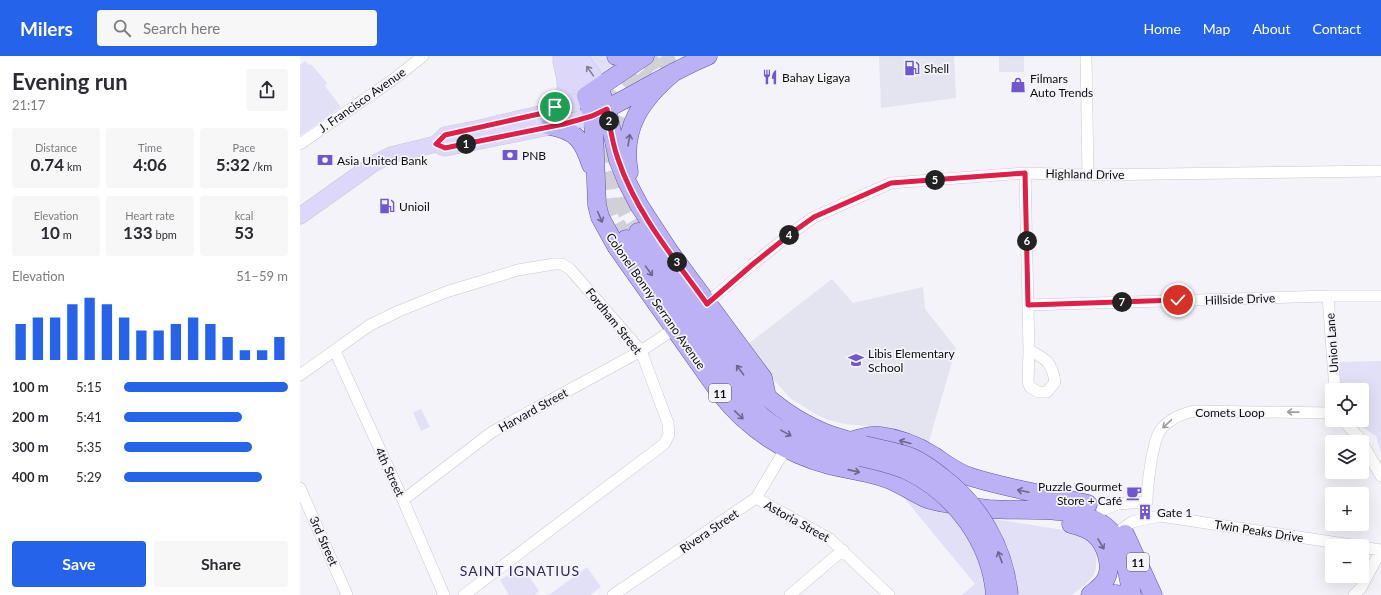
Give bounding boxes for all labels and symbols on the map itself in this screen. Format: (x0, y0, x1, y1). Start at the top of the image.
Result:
fuel station icon: Shell (903, 59, 921, 77)
place label: Shell (924, 61, 949, 76)
street label: J. Francisco Avenue (316, 64, 408, 136)
one-way arrow (586, 66, 594, 77)
restaurant icon: Bahay Ligaya (761, 68, 779, 86)
place label: Bahay Ligaya (782, 70, 850, 85)
place label: Filmars Auto Trends (1030, 71, 1093, 100)
shop icon: Filmars Auto Trends (1009, 76, 1027, 94)
pin (538, 90, 572, 124)
pin: 2 (599, 111, 619, 131)
pin: 1 (456, 134, 476, 154)
one-way arrow (625, 134, 633, 147)
bank icon: PNB (501, 146, 519, 164)
place label: PNB (522, 148, 546, 163)
bank icon: Asia United Bank (316, 151, 334, 169)
place label: Asia United Bank (337, 153, 428, 168)
street label: Highland Drive (1045, 166, 1125, 182)
pin: 5 (925, 170, 945, 190)
fuel station icon: Unioil (378, 197, 396, 215)
place label: Unioil (399, 199, 430, 214)
one-way arrow (597, 211, 605, 223)
pin: 4 (779, 225, 799, 245)
street label: Colonel Bonny Serrano Avenue (603, 230, 709, 372)
pin: 6 (1017, 231, 1037, 251)
pin: 3 (667, 252, 687, 272)
one-way arrow (645, 265, 653, 276)
pin (1161, 283, 1195, 317)
street label: Fordham Street (583, 285, 646, 358)
street label: Hillside Drive (1205, 290, 1275, 308)
pin: 7 (1112, 292, 1132, 312)
street label: Union Lane (1322, 313, 1342, 373)
place label: Libis Elementary School (868, 346, 955, 375)
school or university icon: Libis Elementary School (847, 351, 865, 369)
one-way arrow (736, 364, 744, 375)
street label: Harvard Street (496, 384, 571, 435)
road number: 11 (709, 384, 731, 402)
street label: Comets Loop (1195, 405, 1265, 420)
one-way arrow (1287, 408, 1300, 416)
one-way arrow (734, 410, 744, 420)
one-way arrow (1162, 420, 1172, 429)
one-way arrow (780, 429, 792, 437)
one-way arrow (898, 438, 911, 445)
street label: 4th Street (372, 445, 408, 500)
one-way arrow (847, 467, 860, 475)
place label: Puzzle Gourmet Store + Café (1038, 479, 1123, 508)
cafe icon: Puzzle Gourmet Store + Café (1125, 484, 1143, 502)
one-way arrow (1017, 487, 1030, 495)
street label: Astoria Street (762, 497, 833, 545)
building icon: Gate 1 (1136, 503, 1154, 521)
place label: Gate 1 (1157, 505, 1192, 520)
street label: Rivera Street (677, 506, 742, 556)
street label: 3rd Street (306, 514, 342, 569)
street label: Twin Peaks Drive (1213, 517, 1305, 545)
one-way arrow (1098, 538, 1106, 550)
one-way arrow (996, 551, 1004, 563)
road number: 11 (1127, 553, 1149, 571)
district label: SAINT IGNATIUS (460, 562, 580, 579)

